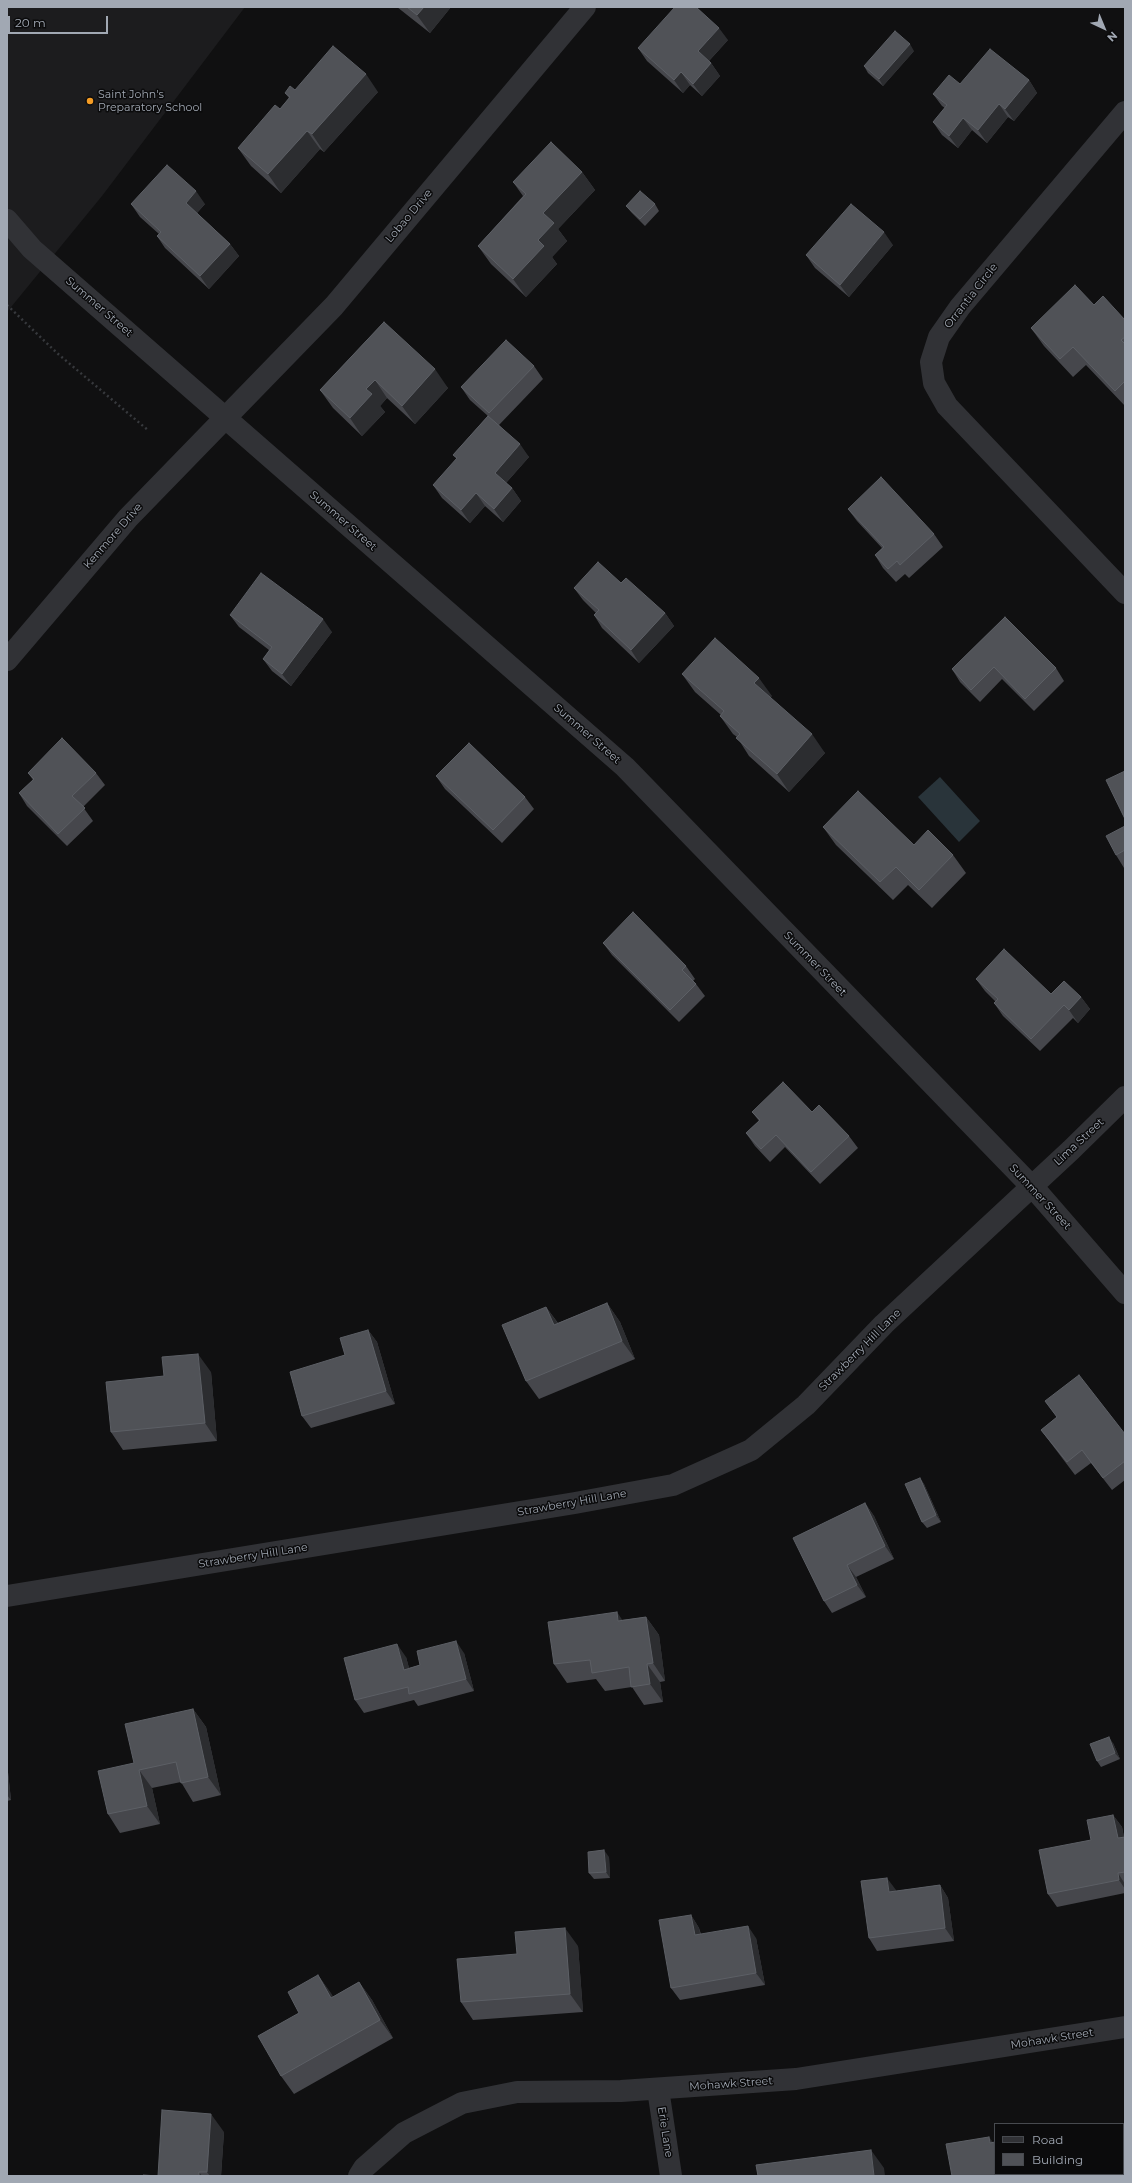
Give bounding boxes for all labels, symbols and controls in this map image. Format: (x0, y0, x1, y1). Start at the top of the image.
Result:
scale bar (10, 8, 110, 34)
north arrow (1084, 8, 1124, 48)
text: 20 m (15, 15, 46, 30)
text: N (1104, 29, 1120, 45)
place label: Saint John's Preparatory School (98, 88, 202, 114)
marker: Saint John's Preparatory School (85, 96, 95, 106)
street label: Lobao Drive (383, 187, 435, 245)
street label: Orrantia Circle (941, 261, 1001, 331)
street label: Summer Street (63, 274, 135, 340)
street label: Summer Street (307, 488, 379, 554)
street label: Kenmore Drive (81, 500, 145, 572)
street label: Summer Street (551, 701, 623, 767)
street label: Summer Street (781, 929, 849, 999)
street label: Lima Street (1051, 1115, 1107, 1169)
street label: Summer Street (1006, 1162, 1074, 1232)
street label: Strawberry Hill Lane (816, 1306, 904, 1394)
street label: Strawberry Hill Lane (516, 1487, 628, 1519)
street label: Strawberry Hill Lane (197, 1541, 309, 1571)
street label: Mohawk Street (1010, 2026, 1094, 2052)
street label: Mohawk Street (689, 2075, 773, 2093)
street label: Erie Lane (654, 2106, 676, 2158)
legend (994, 2123, 1124, 2175)
text: Road (1032, 2132, 1063, 2147)
text: Building (1032, 2152, 1083, 2167)

